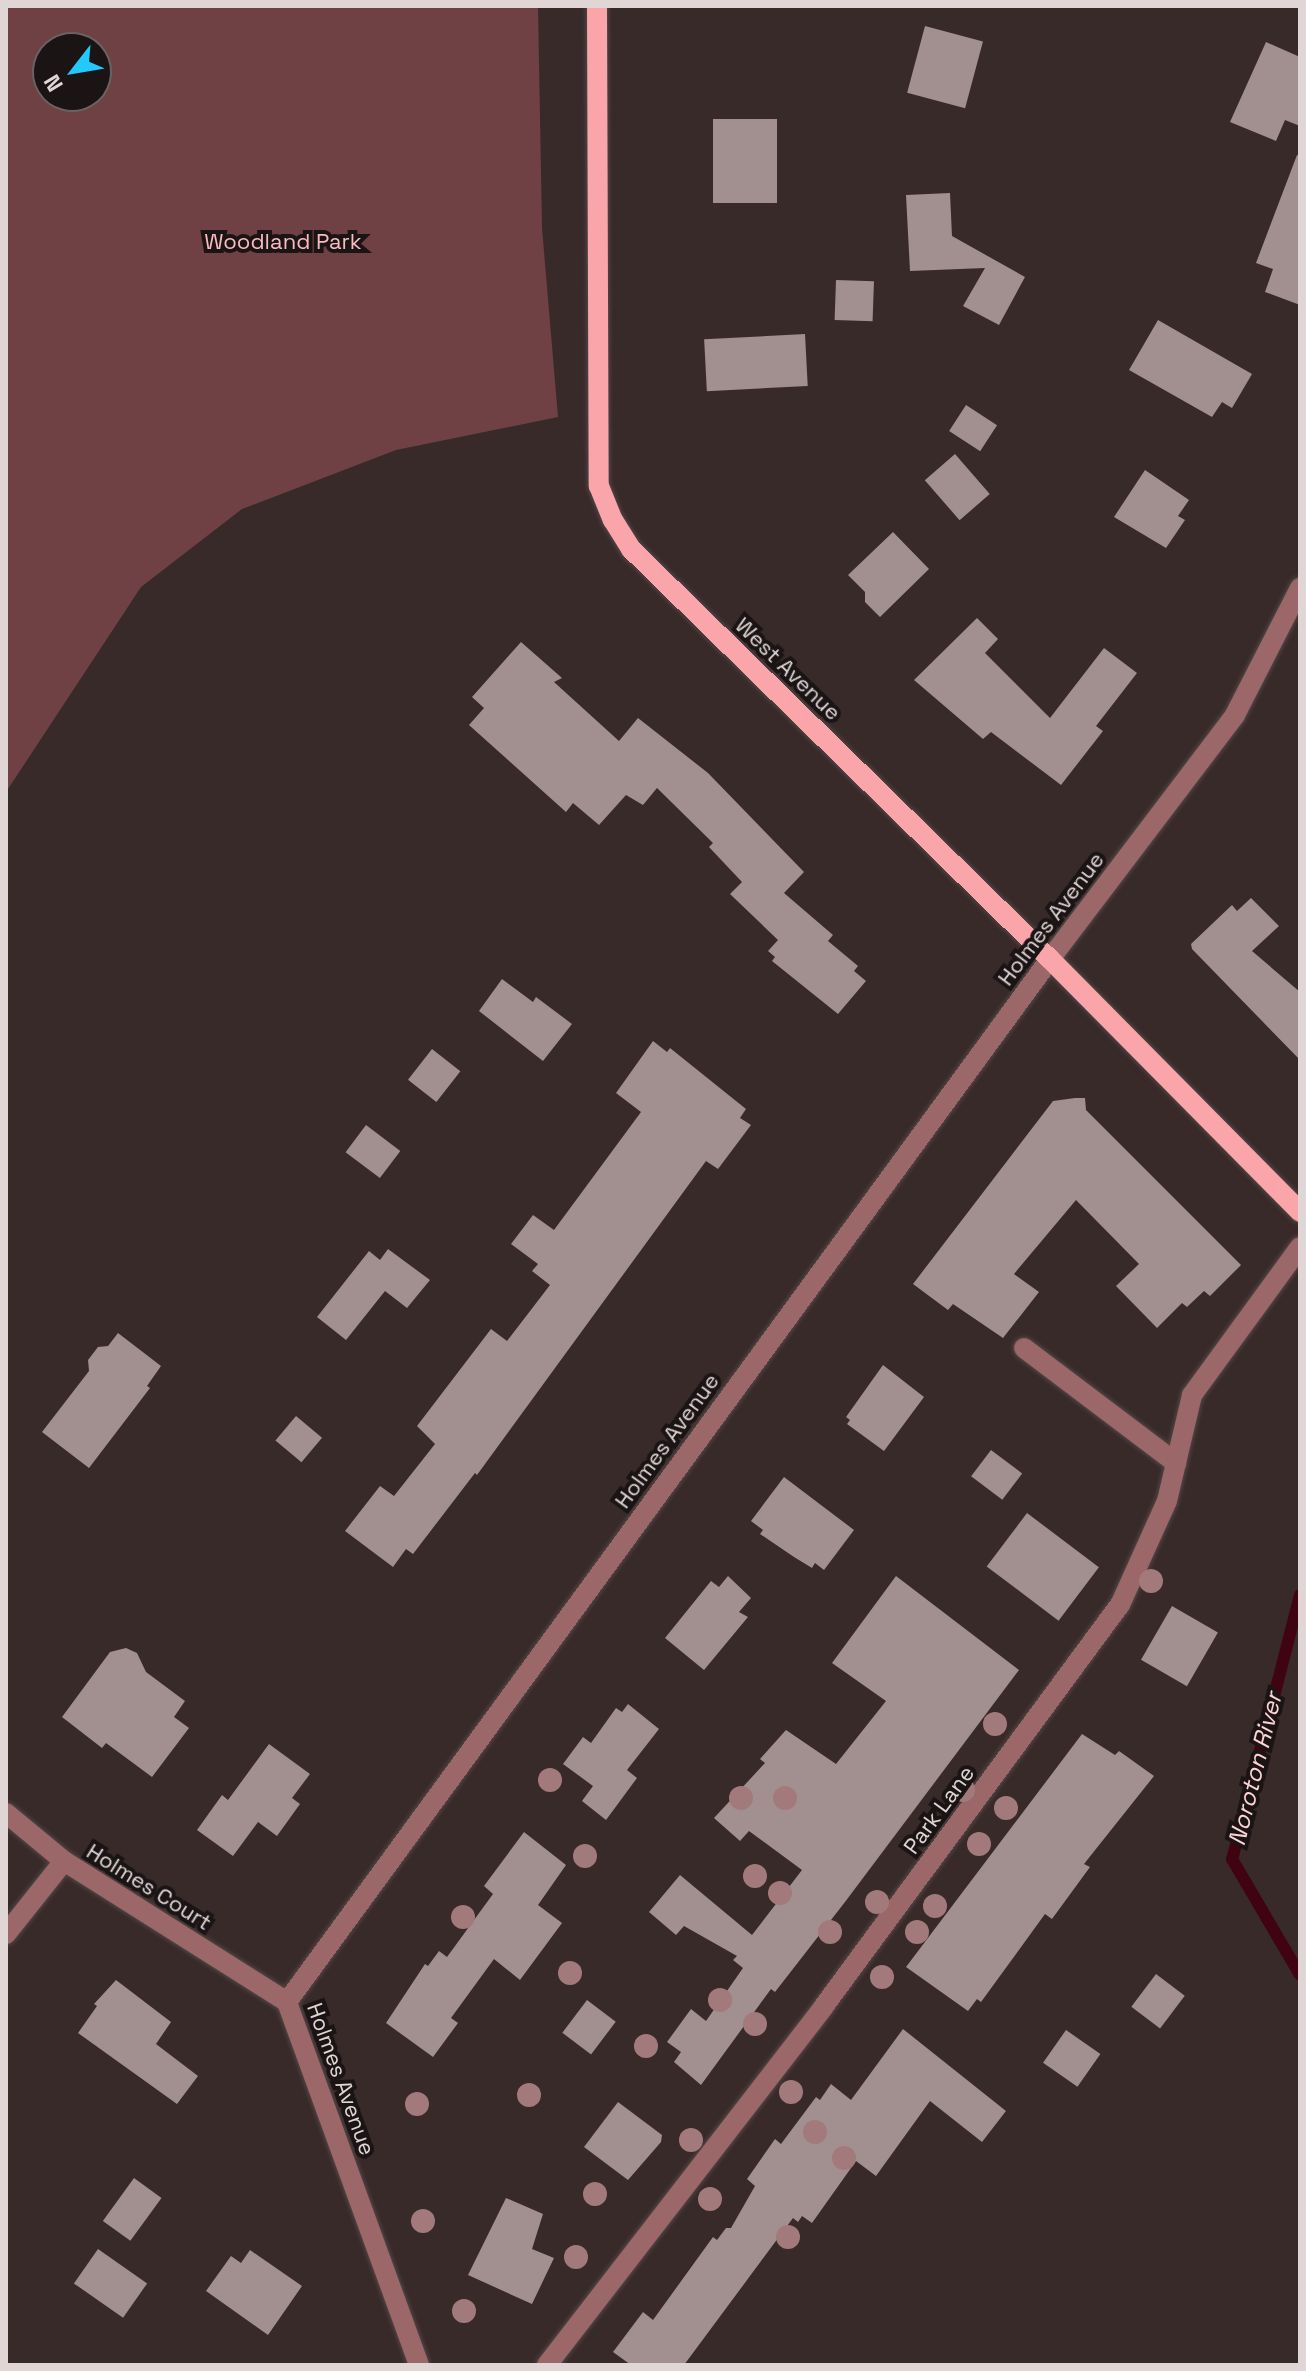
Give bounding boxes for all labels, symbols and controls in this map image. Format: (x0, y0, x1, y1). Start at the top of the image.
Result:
north arrow (32, 32, 112, 112)
text: N (37, 70, 69, 97)
park label: Woodland Park (204, 229, 362, 255)
street label: West Avenue (730, 612, 846, 726)
street label: Holmes Avenue (992, 847, 1110, 991)
street label: Holmes Avenue (609, 1368, 725, 1514)
water label: Noroton River (1222, 1689, 1288, 1849)
street label: Park Lane (898, 1761, 980, 1859)
street label: Holmes Court (82, 1838, 216, 1936)
street label: Holmes Avenue (301, 1999, 381, 2159)

